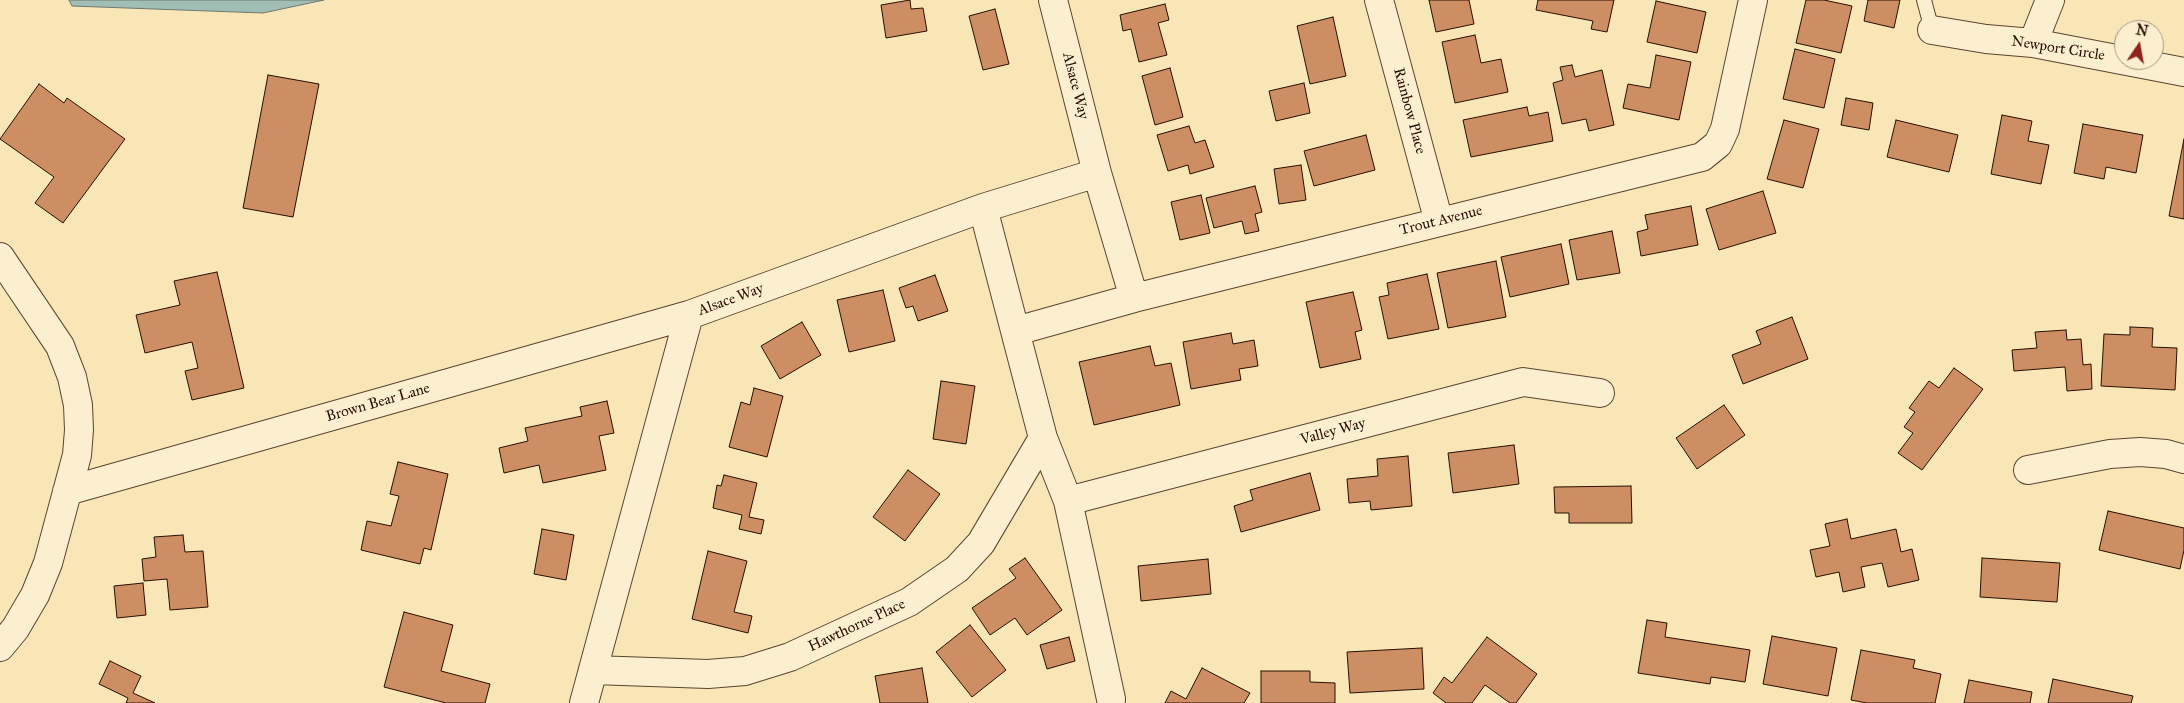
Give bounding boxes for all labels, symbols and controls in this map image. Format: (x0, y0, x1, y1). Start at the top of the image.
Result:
north arrow (2114, 20, 2164, 70)
text: N (2134, 21, 2150, 40)
street label: Newport Circle (2010, 33, 2106, 65)
street label: Alsace Way (1058, 51, 1092, 121)
street label: Rainbow Place (1389, 66, 1429, 156)
street label: Trout Avenue (1398, 202, 1484, 240)
street label: Alsace Way (696, 280, 766, 320)
street label: Brown Bear Lane (324, 380, 432, 426)
street label: Valley Way (1298, 415, 1368, 449)
street label: Hawthorne Place (806, 596, 908, 656)

